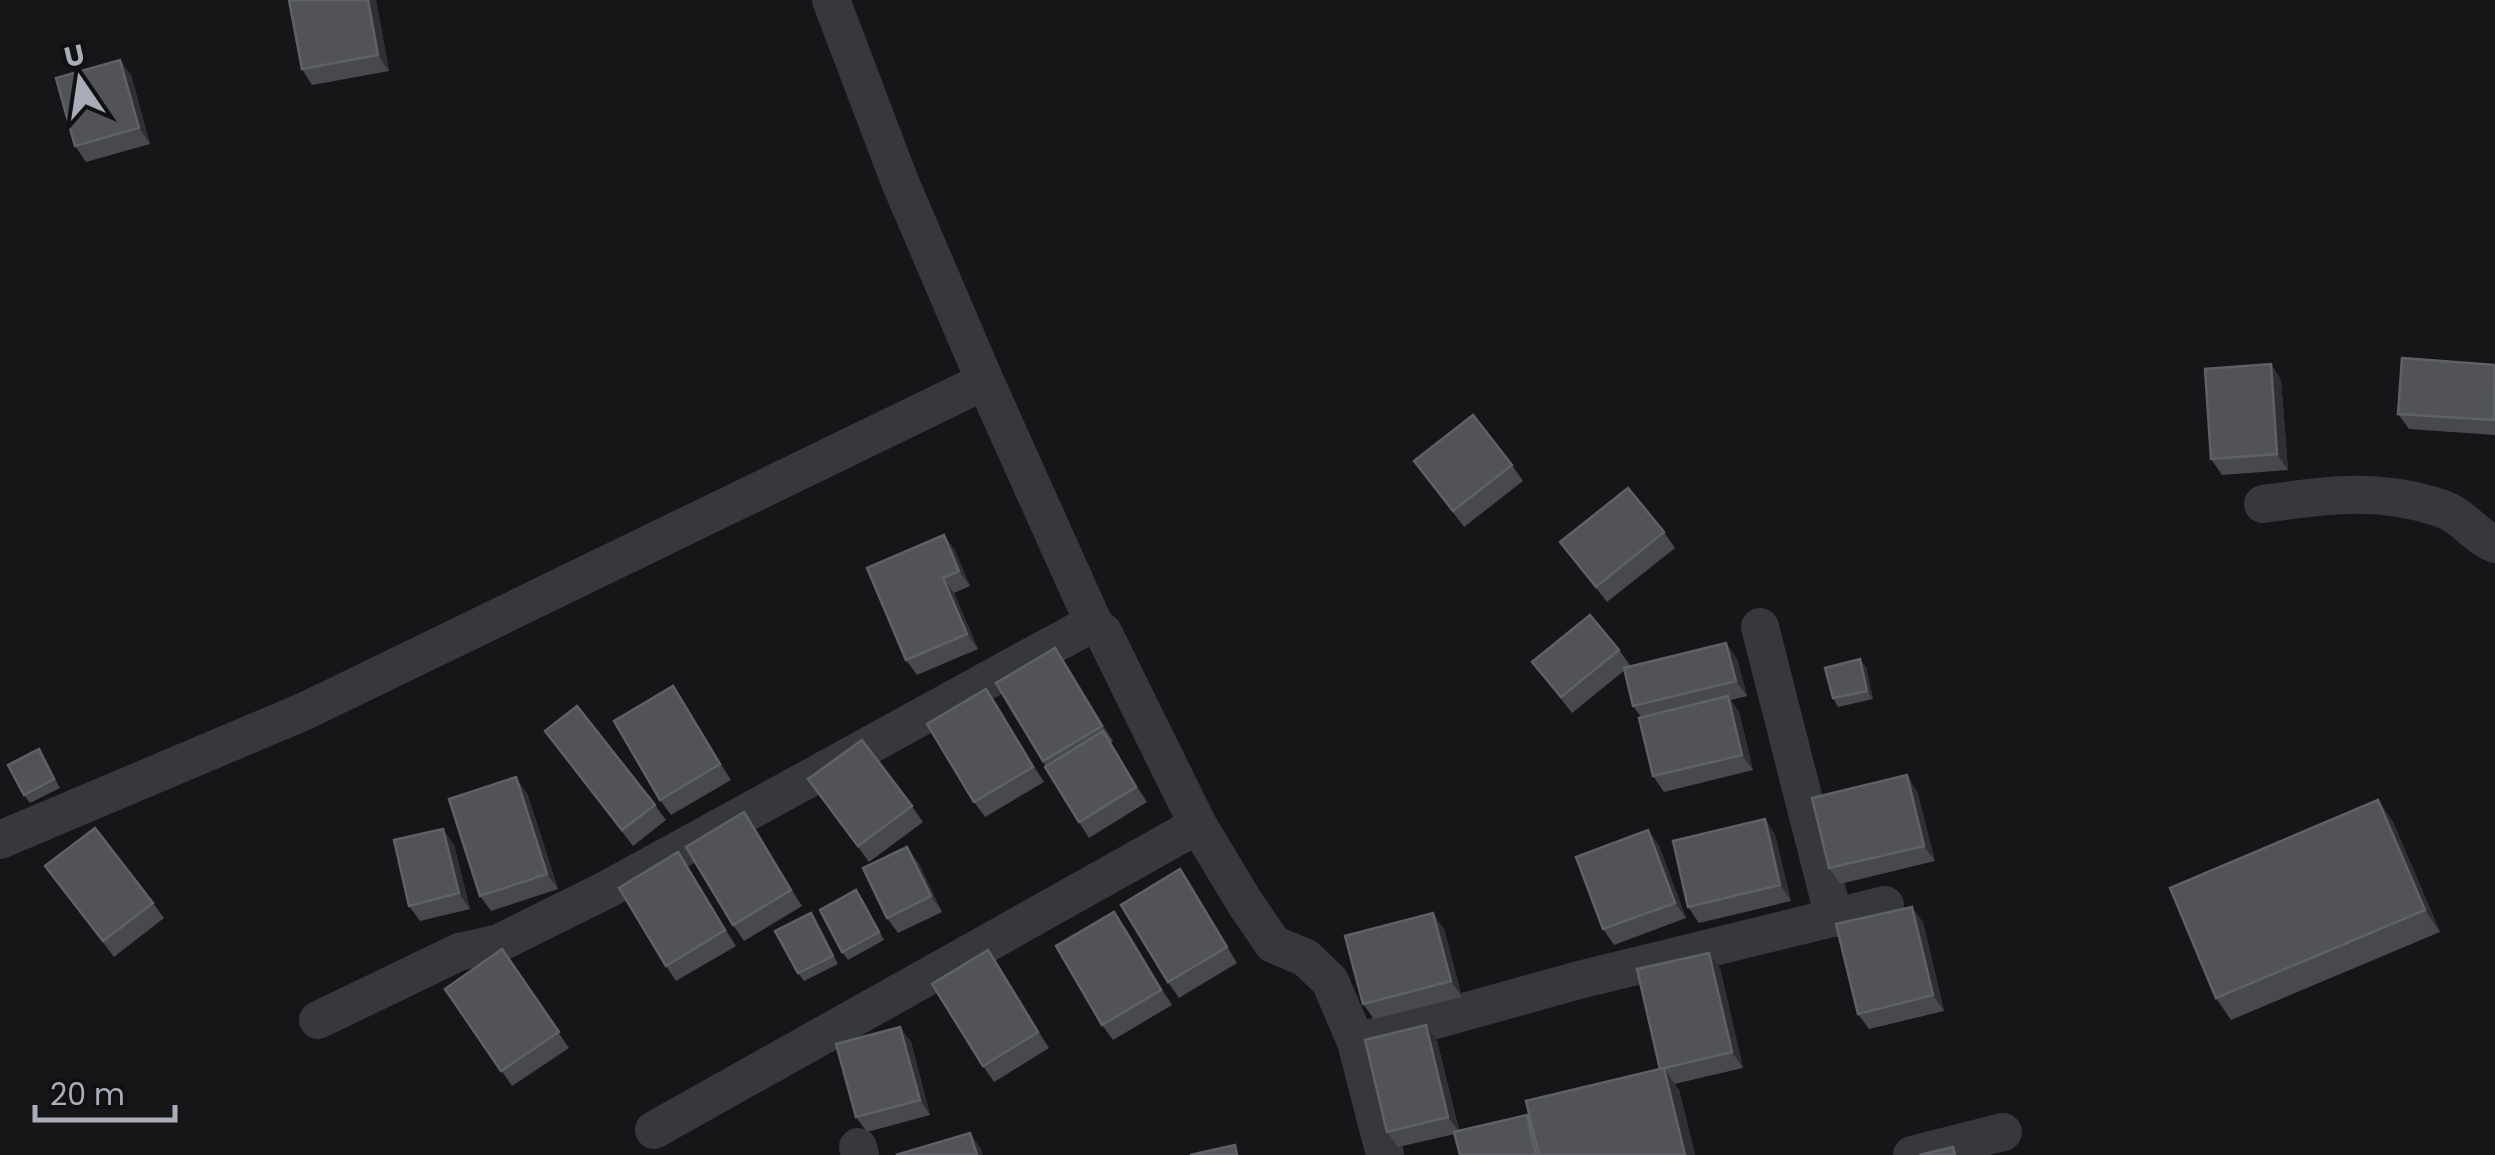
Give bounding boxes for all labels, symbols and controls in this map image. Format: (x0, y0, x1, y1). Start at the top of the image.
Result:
north arrow (30, 30, 130, 130)
text: U (60, 35, 88, 77)
scale bar (35, 1060, 175, 1122)
text: 20 m (50, 1073, 125, 1116)

